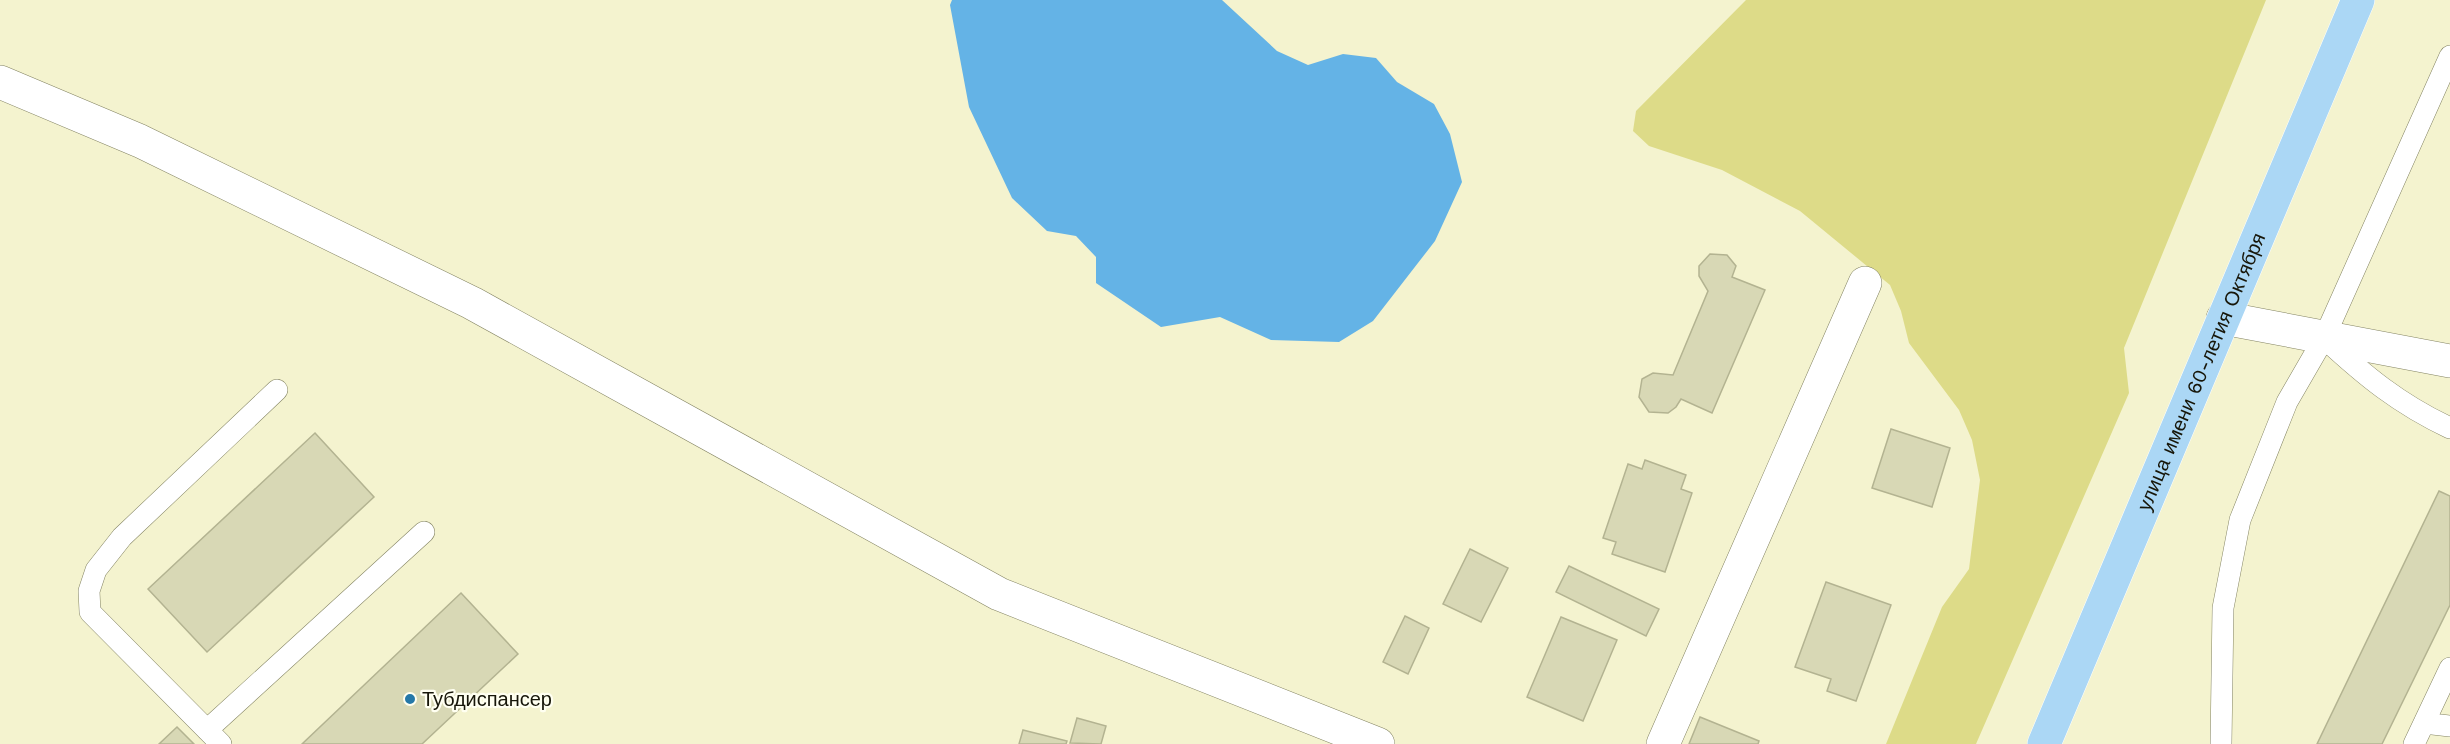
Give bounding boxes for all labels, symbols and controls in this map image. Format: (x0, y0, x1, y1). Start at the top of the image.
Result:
street label: улица имени 60-летия Октября (2132, 229, 2270, 515)
place label: Тубдиспансер (422, 687, 552, 711)
marker: Тубдиспансер (403, 692, 417, 706)

